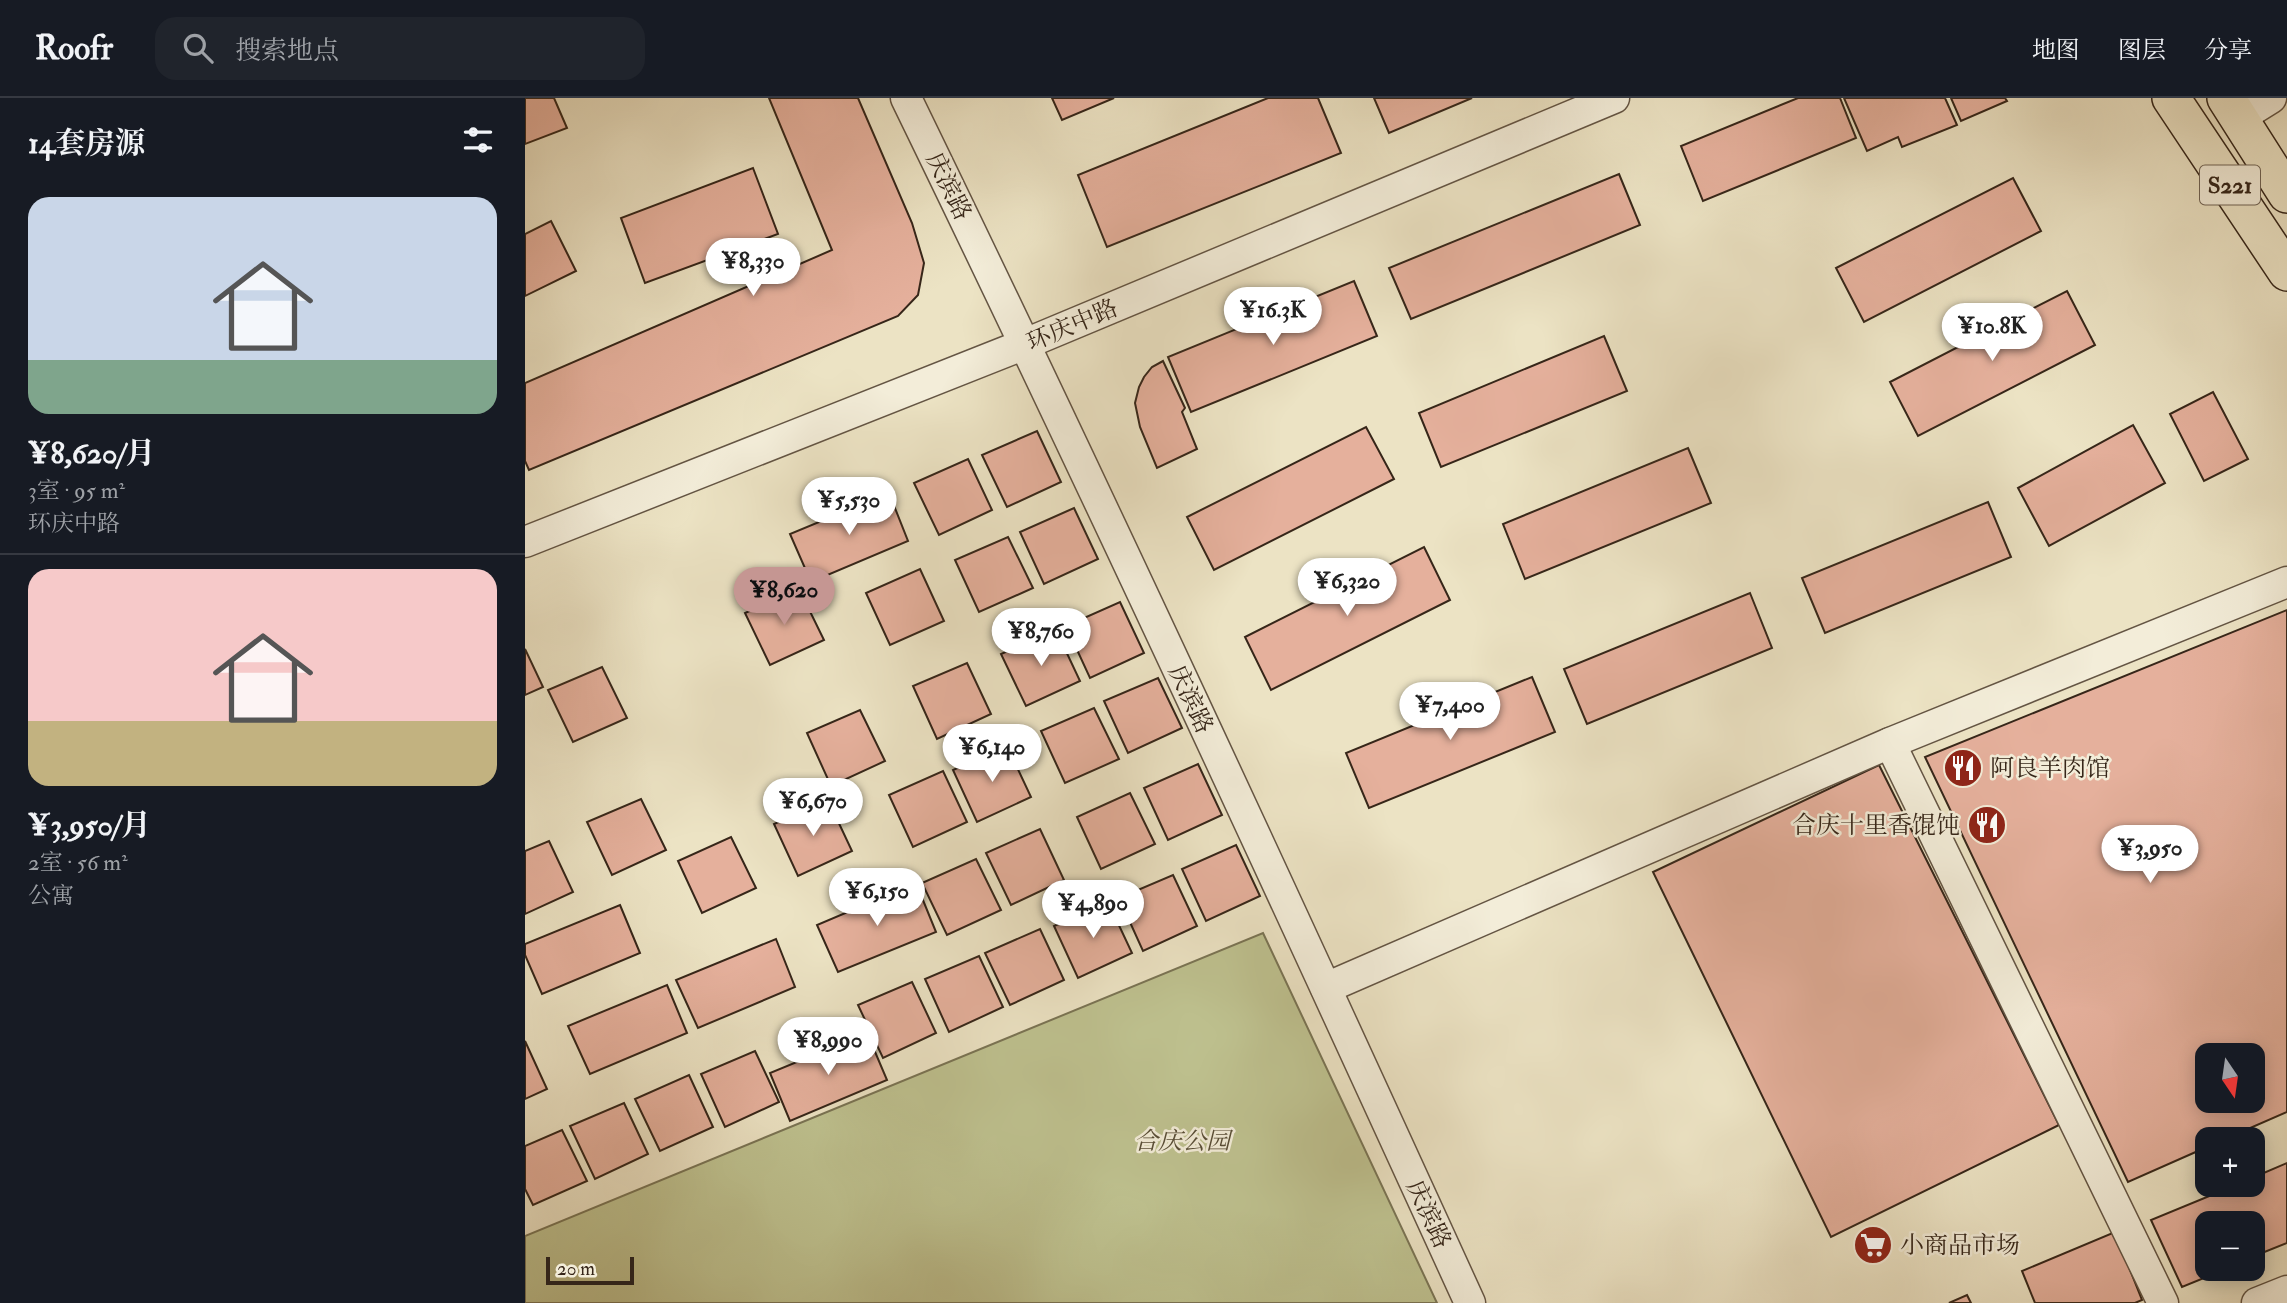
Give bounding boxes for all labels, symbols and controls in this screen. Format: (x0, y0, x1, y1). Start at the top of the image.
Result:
search box (155, 17, 645, 80)
text: Roofr (35, 28, 113, 69)
icon: search (179, 29, 217, 67)
text: 搜索地点 (235, 35, 339, 67)
text: 地图 (2032, 35, 2080, 66)
text: 图层 (2118, 35, 2166, 66)
text: 分享 (2204, 35, 2252, 66)
icon: filters (459, 121, 497, 159)
text: 14套房源 (28, 125, 145, 162)
street label: 庆滨路 (919, 147, 978, 225)
road number: S221 (2200, 166, 2260, 204)
pin: ¥8,330 (696, 238, 810, 298)
icon: home (200, 243, 326, 369)
text: ¥8,330 (722, 246, 785, 275)
pin: ¥16.3K (1216, 288, 1330, 347)
street label: 环庆中路 (1022, 292, 1122, 358)
text: ¥16.3K (1240, 295, 1306, 324)
pin: ¥10.8K (1935, 303, 2049, 363)
text: ¥10.8K (1958, 311, 2026, 340)
text: ¥8,620/月 (28, 435, 155, 472)
text: 3室 · 95 m² (28, 476, 125, 505)
pin: ¥5,530 (792, 478, 906, 537)
text: ¥5,530 (818, 485, 880, 514)
text: 环庆中路 (28, 509, 120, 538)
pin: ¥6,320 (1290, 559, 1404, 618)
text: ¥6,320 (1314, 566, 1380, 595)
pin: ¥8,620 (727, 568, 841, 627)
text: ¥8,620 (750, 575, 818, 604)
pin: ¥8,760 (984, 608, 1098, 668)
icon: home (200, 615, 326, 741)
text: ¥8,760 (1008, 616, 1074, 645)
street label: 庆滨路 (1161, 660, 1220, 738)
pin: ¥7,400 (1393, 682, 1507, 742)
text: ¥7,400 (1415, 690, 1485, 719)
pin: ¥6,140 (935, 724, 1049, 784)
text: ¥6,140 (959, 732, 1025, 761)
restaurant icon: 阿良羊肉馆 (1942, 747, 1984, 789)
place label: 阿良羊肉馆 (1990, 753, 2110, 784)
pin: ¥6,670 (756, 778, 870, 838)
text: ¥6,670 (779, 786, 847, 815)
restaurant icon: 合庆十里香馄饨 (1966, 804, 2008, 846)
text: ¥3,950/月 (28, 807, 151, 844)
place label: 合庆十里香馄饨 (1792, 810, 1960, 841)
pin: ¥3,950 (2093, 826, 2207, 885)
text: ¥3,950 (2117, 833, 2183, 862)
text: 2室 · 56 m² (28, 848, 128, 877)
pin: ¥6,150 (820, 868, 934, 928)
text: ¥6,150 (845, 876, 909, 905)
pin: ¥4,890 (1036, 880, 1150, 940)
text: 公寓 (28, 881, 74, 910)
text: ¥4,890 (1058, 888, 1128, 917)
pin: ¥8,990 (771, 1018, 885, 1077)
text: ¥8,990 (794, 1025, 862, 1054)
north arrow (2195, 1043, 2265, 1113)
map controls (2195, 1043, 2265, 1281)
park label: 合庆公园 (1134, 1126, 1234, 1157)
button: + (2195, 1127, 2265, 1197)
street label: 庆滨路 (1399, 1175, 1458, 1253)
button: − (2195, 1211, 2265, 1281)
supermarket icon: 小商品市场 (1852, 1224, 1894, 1266)
place label: 小商品市场 (1900, 1230, 2020, 1261)
scale bar (546, 1254, 633, 1286)
text: 20 m (557, 1257, 595, 1281)

